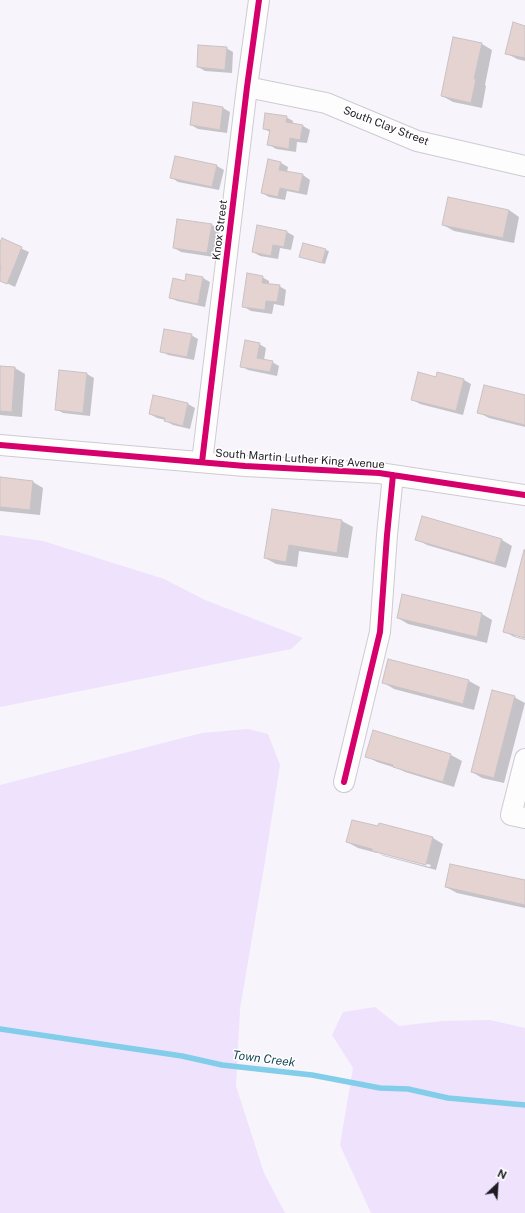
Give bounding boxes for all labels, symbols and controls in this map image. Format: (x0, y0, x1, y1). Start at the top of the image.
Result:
street label: South Clay Street (341, 104, 431, 148)
street label: Knox Street (210, 199, 230, 261)
street label: South Martin Luther King Avenue (215, 446, 385, 472)
water label: Town Creek (232, 1048, 296, 1070)
north arrow (477, 1165, 517, 1205)
text: N (496, 1167, 509, 1181)

